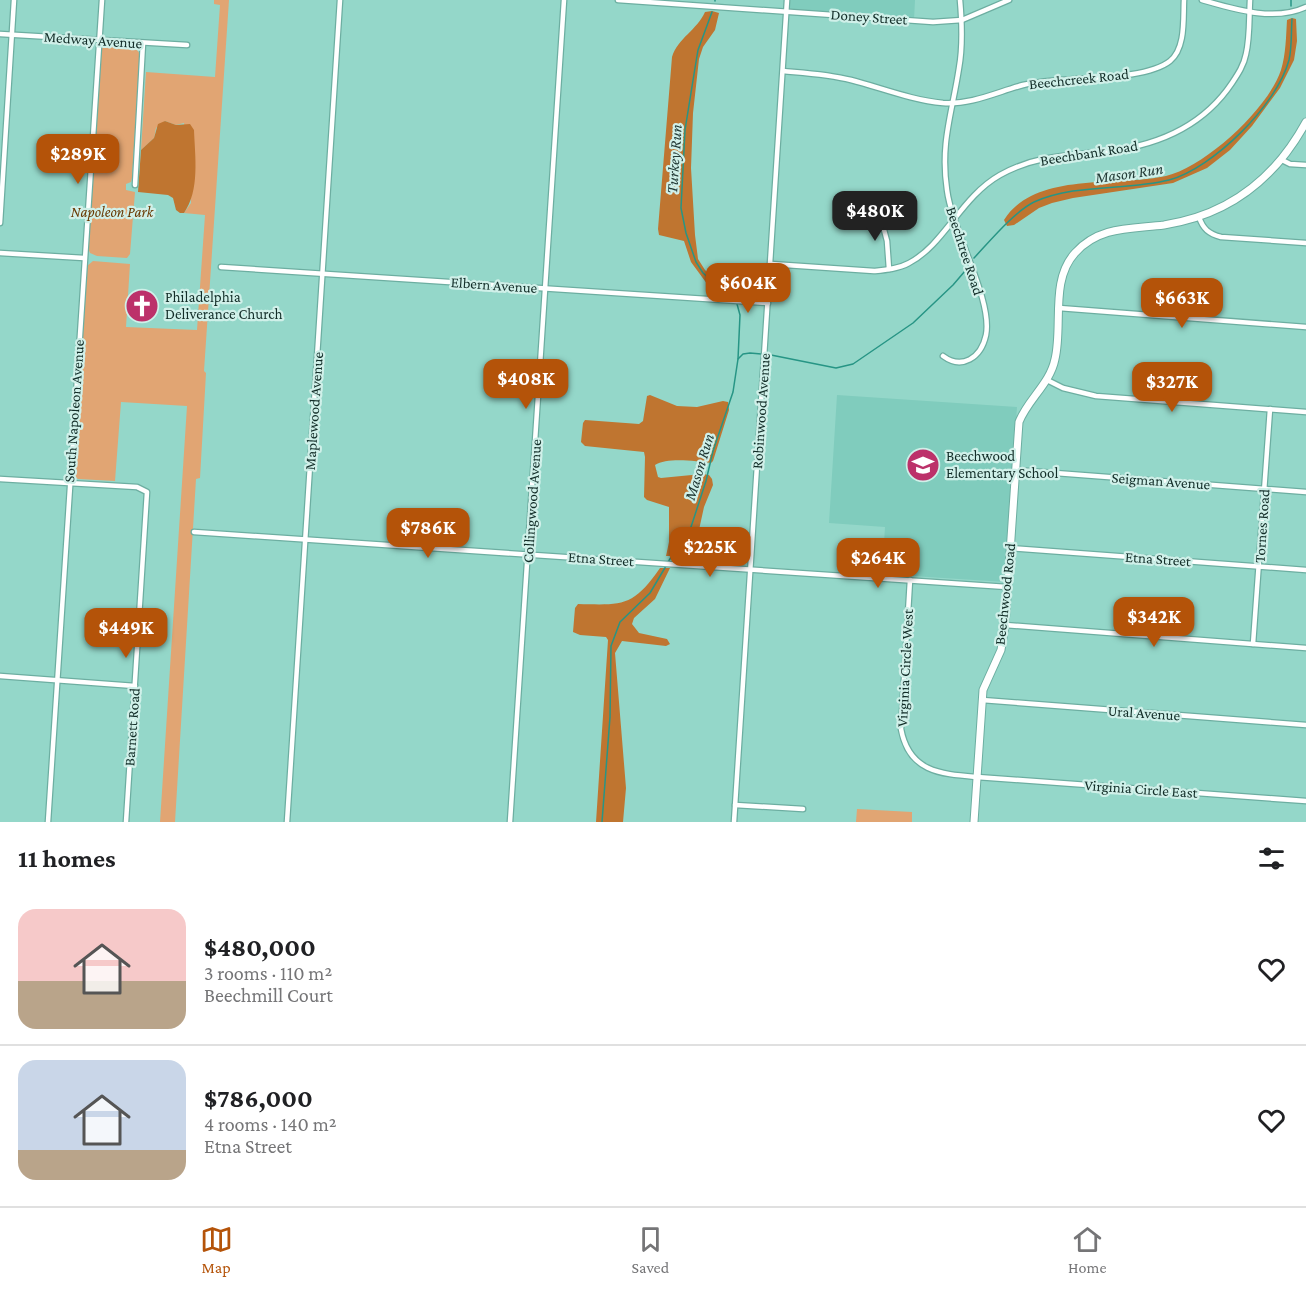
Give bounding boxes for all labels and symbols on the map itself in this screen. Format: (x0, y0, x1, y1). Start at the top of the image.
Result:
street label: Doney Street (830, 6, 909, 29)
street label: Medway Avenue (43, 29, 143, 52)
street label: Beechcreek Road (1028, 66, 1130, 92)
water label: Turkey Run (663, 124, 686, 194)
pin: $289K (36, 134, 120, 185)
street label: Beechbank Road (1039, 137, 1139, 169)
water label: Mason Run (1093, 160, 1164, 186)
pin: $480K (833, 191, 917, 242)
park label: Napoleon Park (71, 204, 155, 221)
street label: Beechtree Road (943, 205, 987, 297)
pin: $604K (706, 263, 790, 314)
street label: Elbern Avenue (450, 274, 538, 296)
pin: $663K (1140, 278, 1224, 329)
church icon: Philadelphia Deliverance Church (124, 288, 160, 324)
place label: Philadelphia Deliverance Church (165, 289, 283, 322)
street label: South Napoleon Avenue (61, 339, 88, 483)
street label: Maplewood Avenue (302, 351, 327, 471)
street label: Robinwood Avenue (749, 352, 773, 469)
pin: $408K (484, 359, 568, 410)
pin: $327K (1130, 362, 1214, 413)
water label: Mason Run (681, 432, 717, 503)
street label: Collingwood Avenue (520, 438, 545, 563)
school or university icon: Beechwood Elementary School (905, 447, 941, 483)
place label: Beechwood Elementary School (946, 448, 1058, 482)
street label: Seigman Avenue (1111, 470, 1211, 493)
street label: Tornes Road (1251, 488, 1273, 564)
pin: $786K (386, 508, 470, 559)
pin: $225K (668, 527, 752, 578)
pin: $264K (836, 538, 920, 589)
street label: Beechwood Road (992, 542, 1018, 646)
street label: Etna Street (568, 549, 635, 569)
street label: Etna Street (1125, 549, 1192, 569)
pin: $342K (1112, 597, 1196, 648)
pin: $449K (84, 608, 168, 659)
street label: Virginia Circle West (894, 608, 917, 727)
street label: Barnett Road (121, 687, 143, 767)
street label: Ural Avenue (1107, 702, 1181, 724)
street label: Virginia Circle East (1084, 777, 1199, 802)

